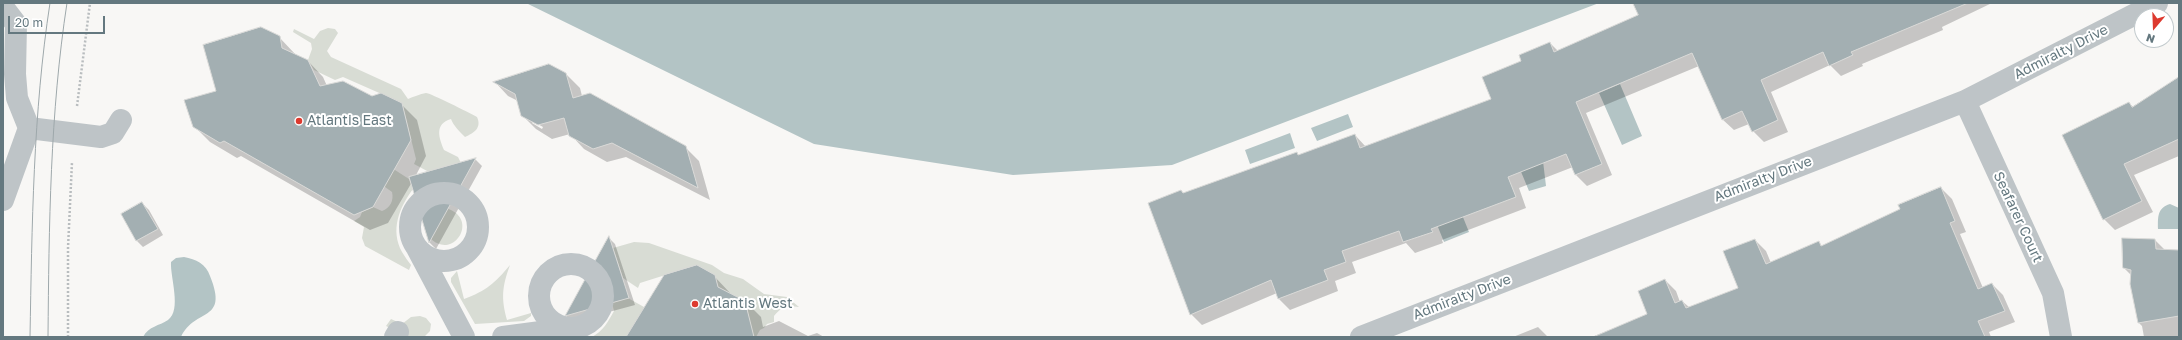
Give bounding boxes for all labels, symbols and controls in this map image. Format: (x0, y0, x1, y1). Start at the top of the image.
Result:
scale bar (10, 8, 107, 34)
north arrow (2134, 8, 2174, 48)
text: 20 m (15, 15, 43, 30)
street label: Admiralty Drive (2011, 21, 2111, 83)
text: N (2144, 31, 2156, 46)
place label: Atlantis East (307, 113, 392, 129)
marker: Atlantis East (294, 116, 304, 126)
street label: Admiralty Drive (1712, 153, 1814, 205)
street label: Seafarer Court (1990, 169, 2046, 265)
street label: Admiralty Drive (1411, 271, 1513, 323)
place label: Atlantis West (703, 296, 793, 312)
marker: Atlantis West (690, 299, 700, 309)

